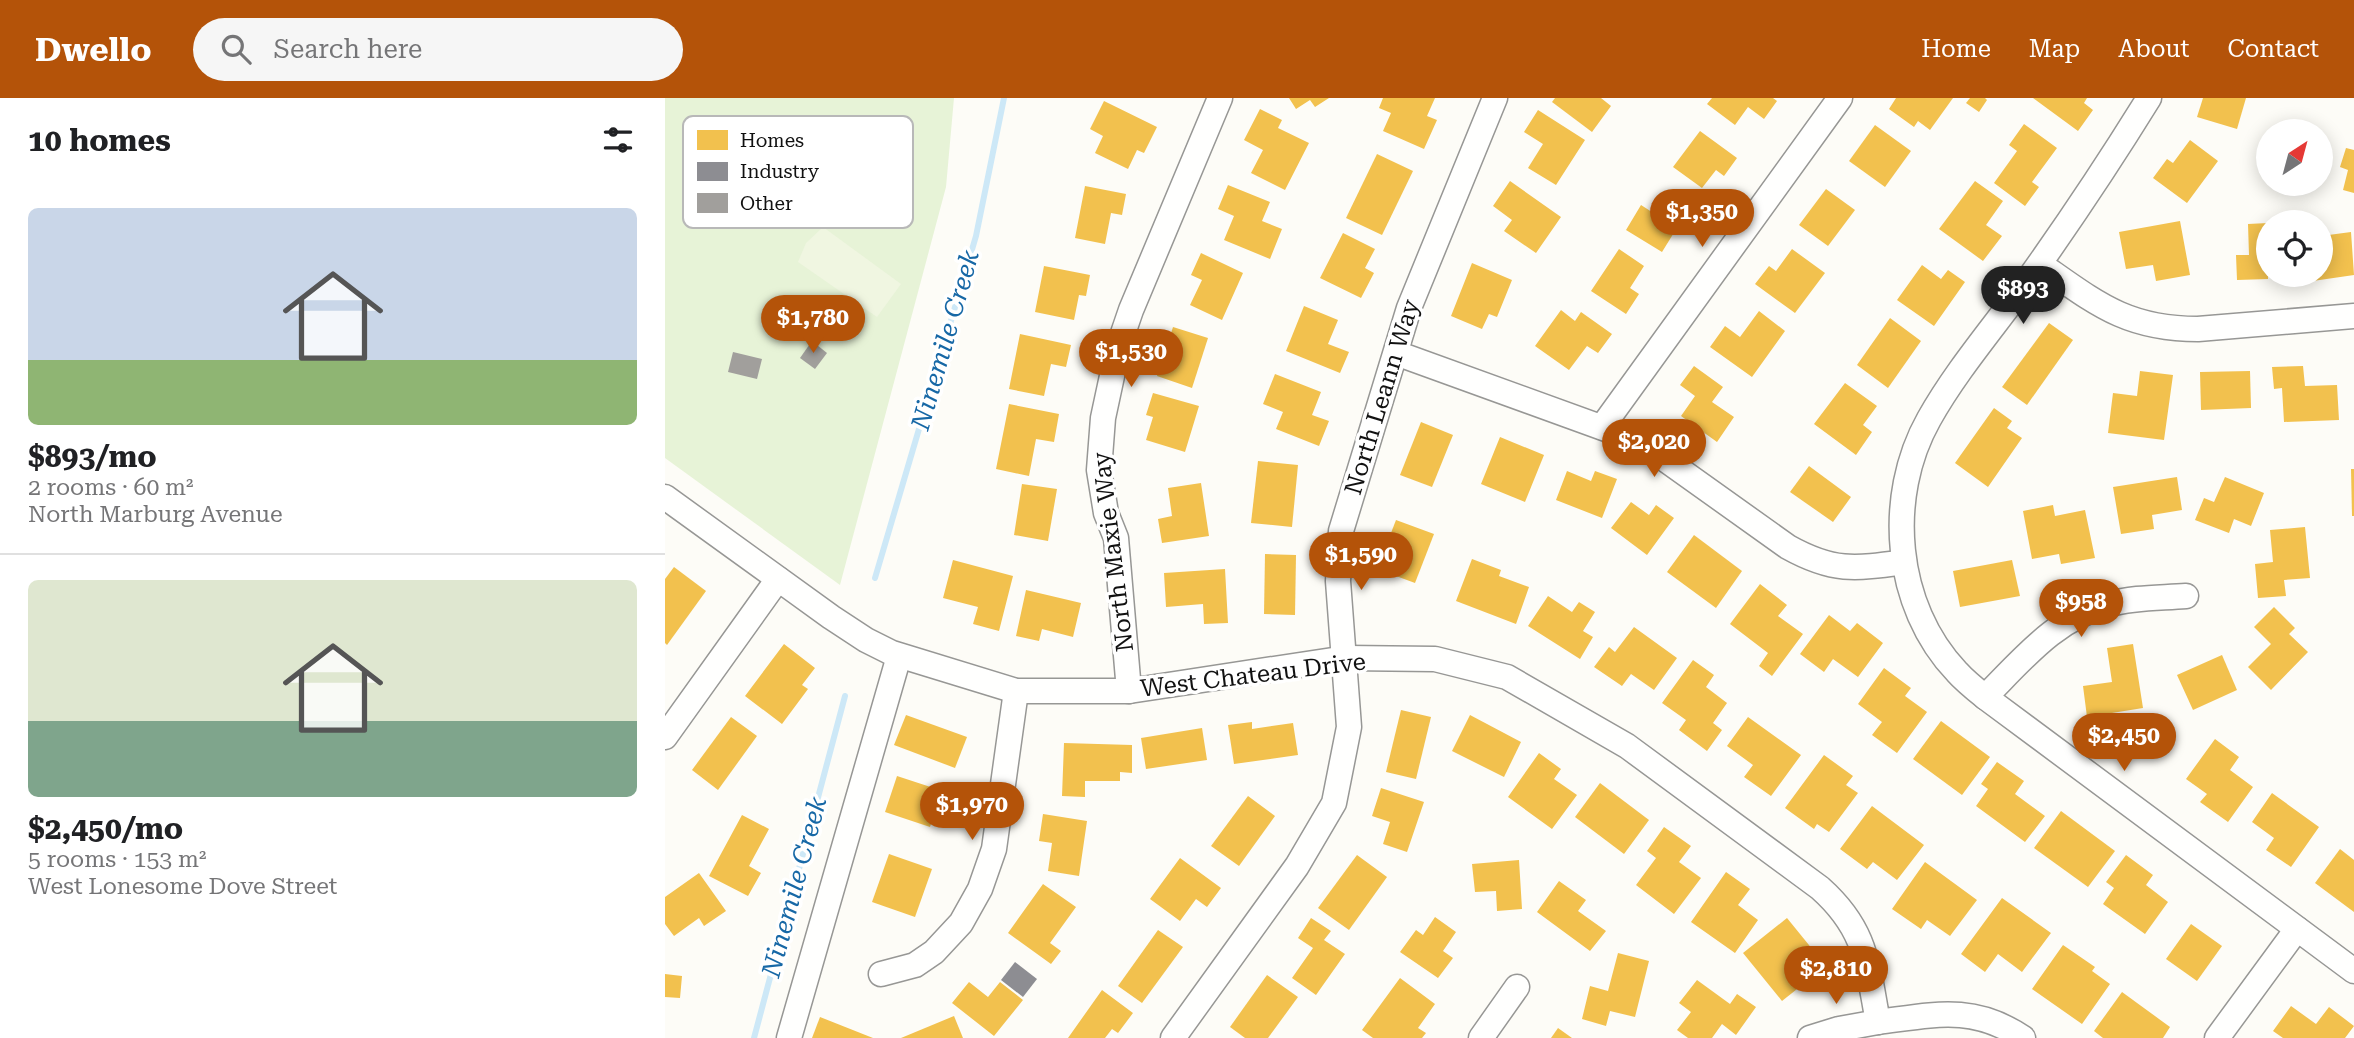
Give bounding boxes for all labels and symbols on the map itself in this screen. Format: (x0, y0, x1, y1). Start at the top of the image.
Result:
legend (683, 116, 913, 228)
north arrow (2256, 119, 2333, 196)
text: Homes (740, 129, 804, 152)
text: Industry (740, 160, 820, 183)
pin: $1,350 (1645, 190, 1759, 249)
text: Other (740, 192, 793, 215)
water label: Ninemile Creek (905, 246, 985, 434)
pin: $893 (1982, 266, 2064, 326)
street label: North Leann Way (1339, 295, 1425, 498)
pin: $1,780 (756, 296, 870, 355)
pin: $1,530 (1074, 330, 1188, 389)
pin: $2,020 (1597, 420, 1711, 479)
street label: North Maxie Way (1087, 450, 1139, 654)
pin: $1,590 (1304, 532, 1418, 592)
pin: $958 (2040, 580, 2122, 639)
street label: West Chateau Drive (1139, 647, 1367, 703)
pin: $2,450 (2067, 714, 2181, 773)
pin: $1,970 (915, 782, 1029, 842)
water label: Ninemile Creek (755, 793, 833, 982)
pin: $2,810 (1779, 946, 1893, 1006)

